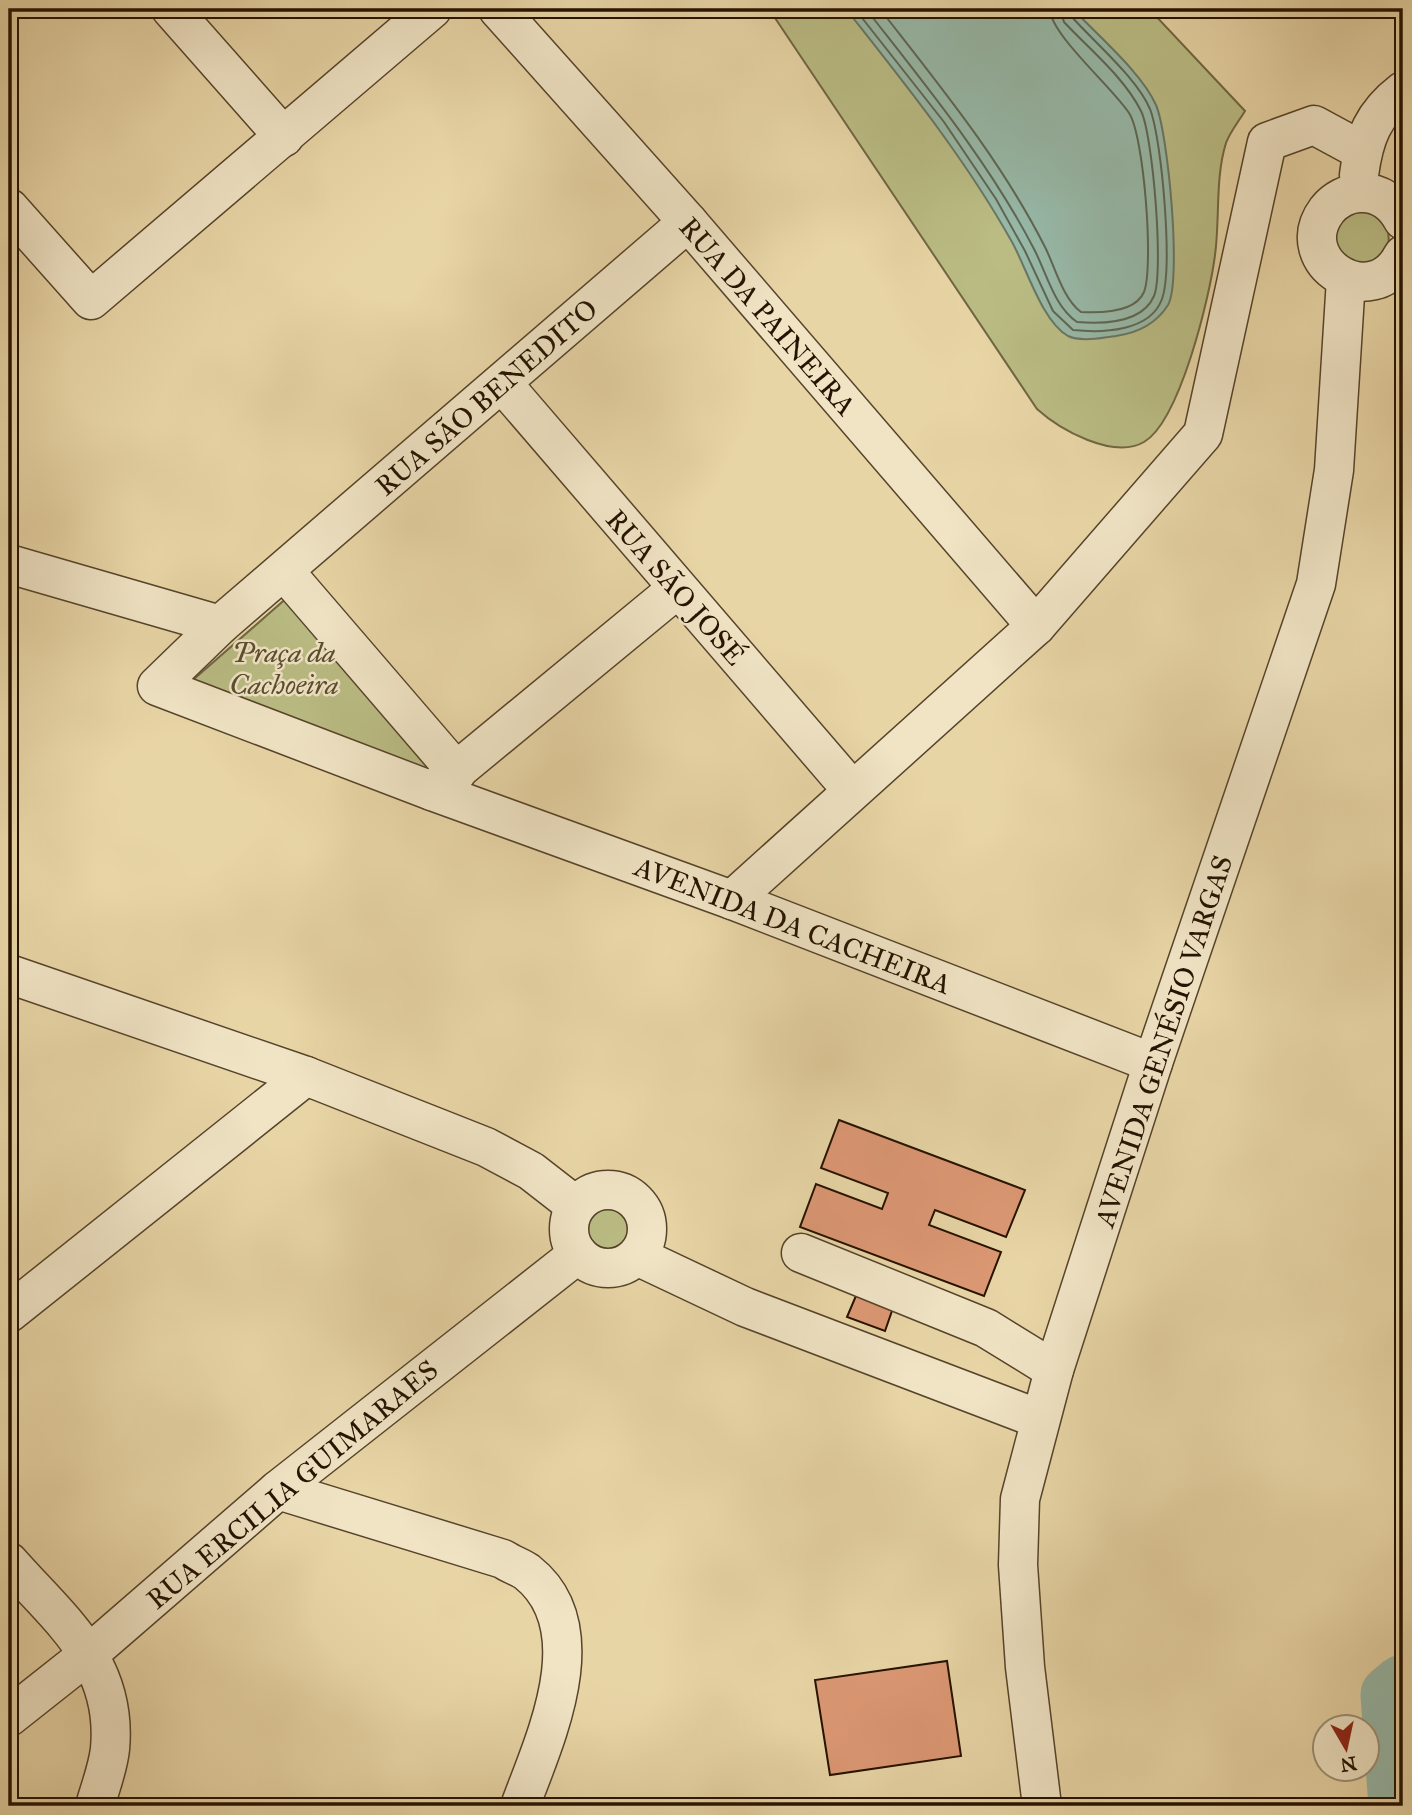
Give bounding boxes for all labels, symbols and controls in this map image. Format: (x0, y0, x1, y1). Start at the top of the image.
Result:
street label: RUA DA PAINEIRA (672, 210, 864, 423)
street label: RUA SÃO BENEDITO (368, 291, 605, 503)
street label: RUA SÃO JOSÉ (598, 502, 753, 672)
park label: Praça da Cachoeira (229, 635, 339, 702)
street label: AVENIDA DA CACHEIRA (629, 849, 956, 1002)
street label: AVENIDA GENÉSIO VARGAS (1086, 851, 1240, 1232)
street label: RUA ERCILIA GUIMARAES (139, 1352, 445, 1617)
north arrow (1310, 1714, 1380, 1784)
text: N (1339, 1752, 1358, 1777)

